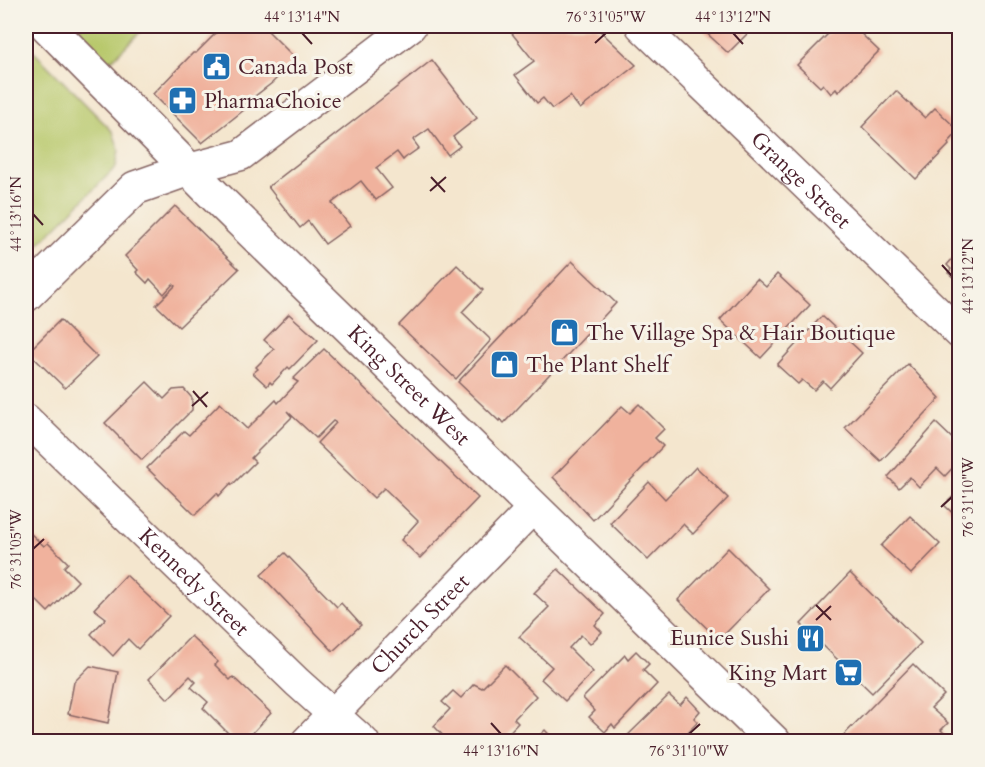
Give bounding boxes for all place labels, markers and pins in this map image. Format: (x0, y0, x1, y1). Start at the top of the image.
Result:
public building icon: Canada Post (201, 51, 233, 83)
place label: Canada Post (238, 52, 353, 82)
pharmacy icon: PharmaChoice (167, 85, 199, 117)
place label: PharmaChoice (204, 86, 342, 116)
shop icon: The Village Spa & Hair Boutique (549, 317, 581, 349)
place label: The Village Spa & Hair Boutique (586, 318, 896, 348)
shop icon: The Plant Shelf (489, 349, 521, 381)
place label: The Plant Shelf (526, 350, 672, 380)
restaurant icon: Eunice Sushi (794, 622, 826, 654)
place label: Eunice Sushi (670, 623, 789, 653)
supermarket icon: King Mart (832, 657, 864, 689)
place label: King Mart (728, 658, 827, 688)

